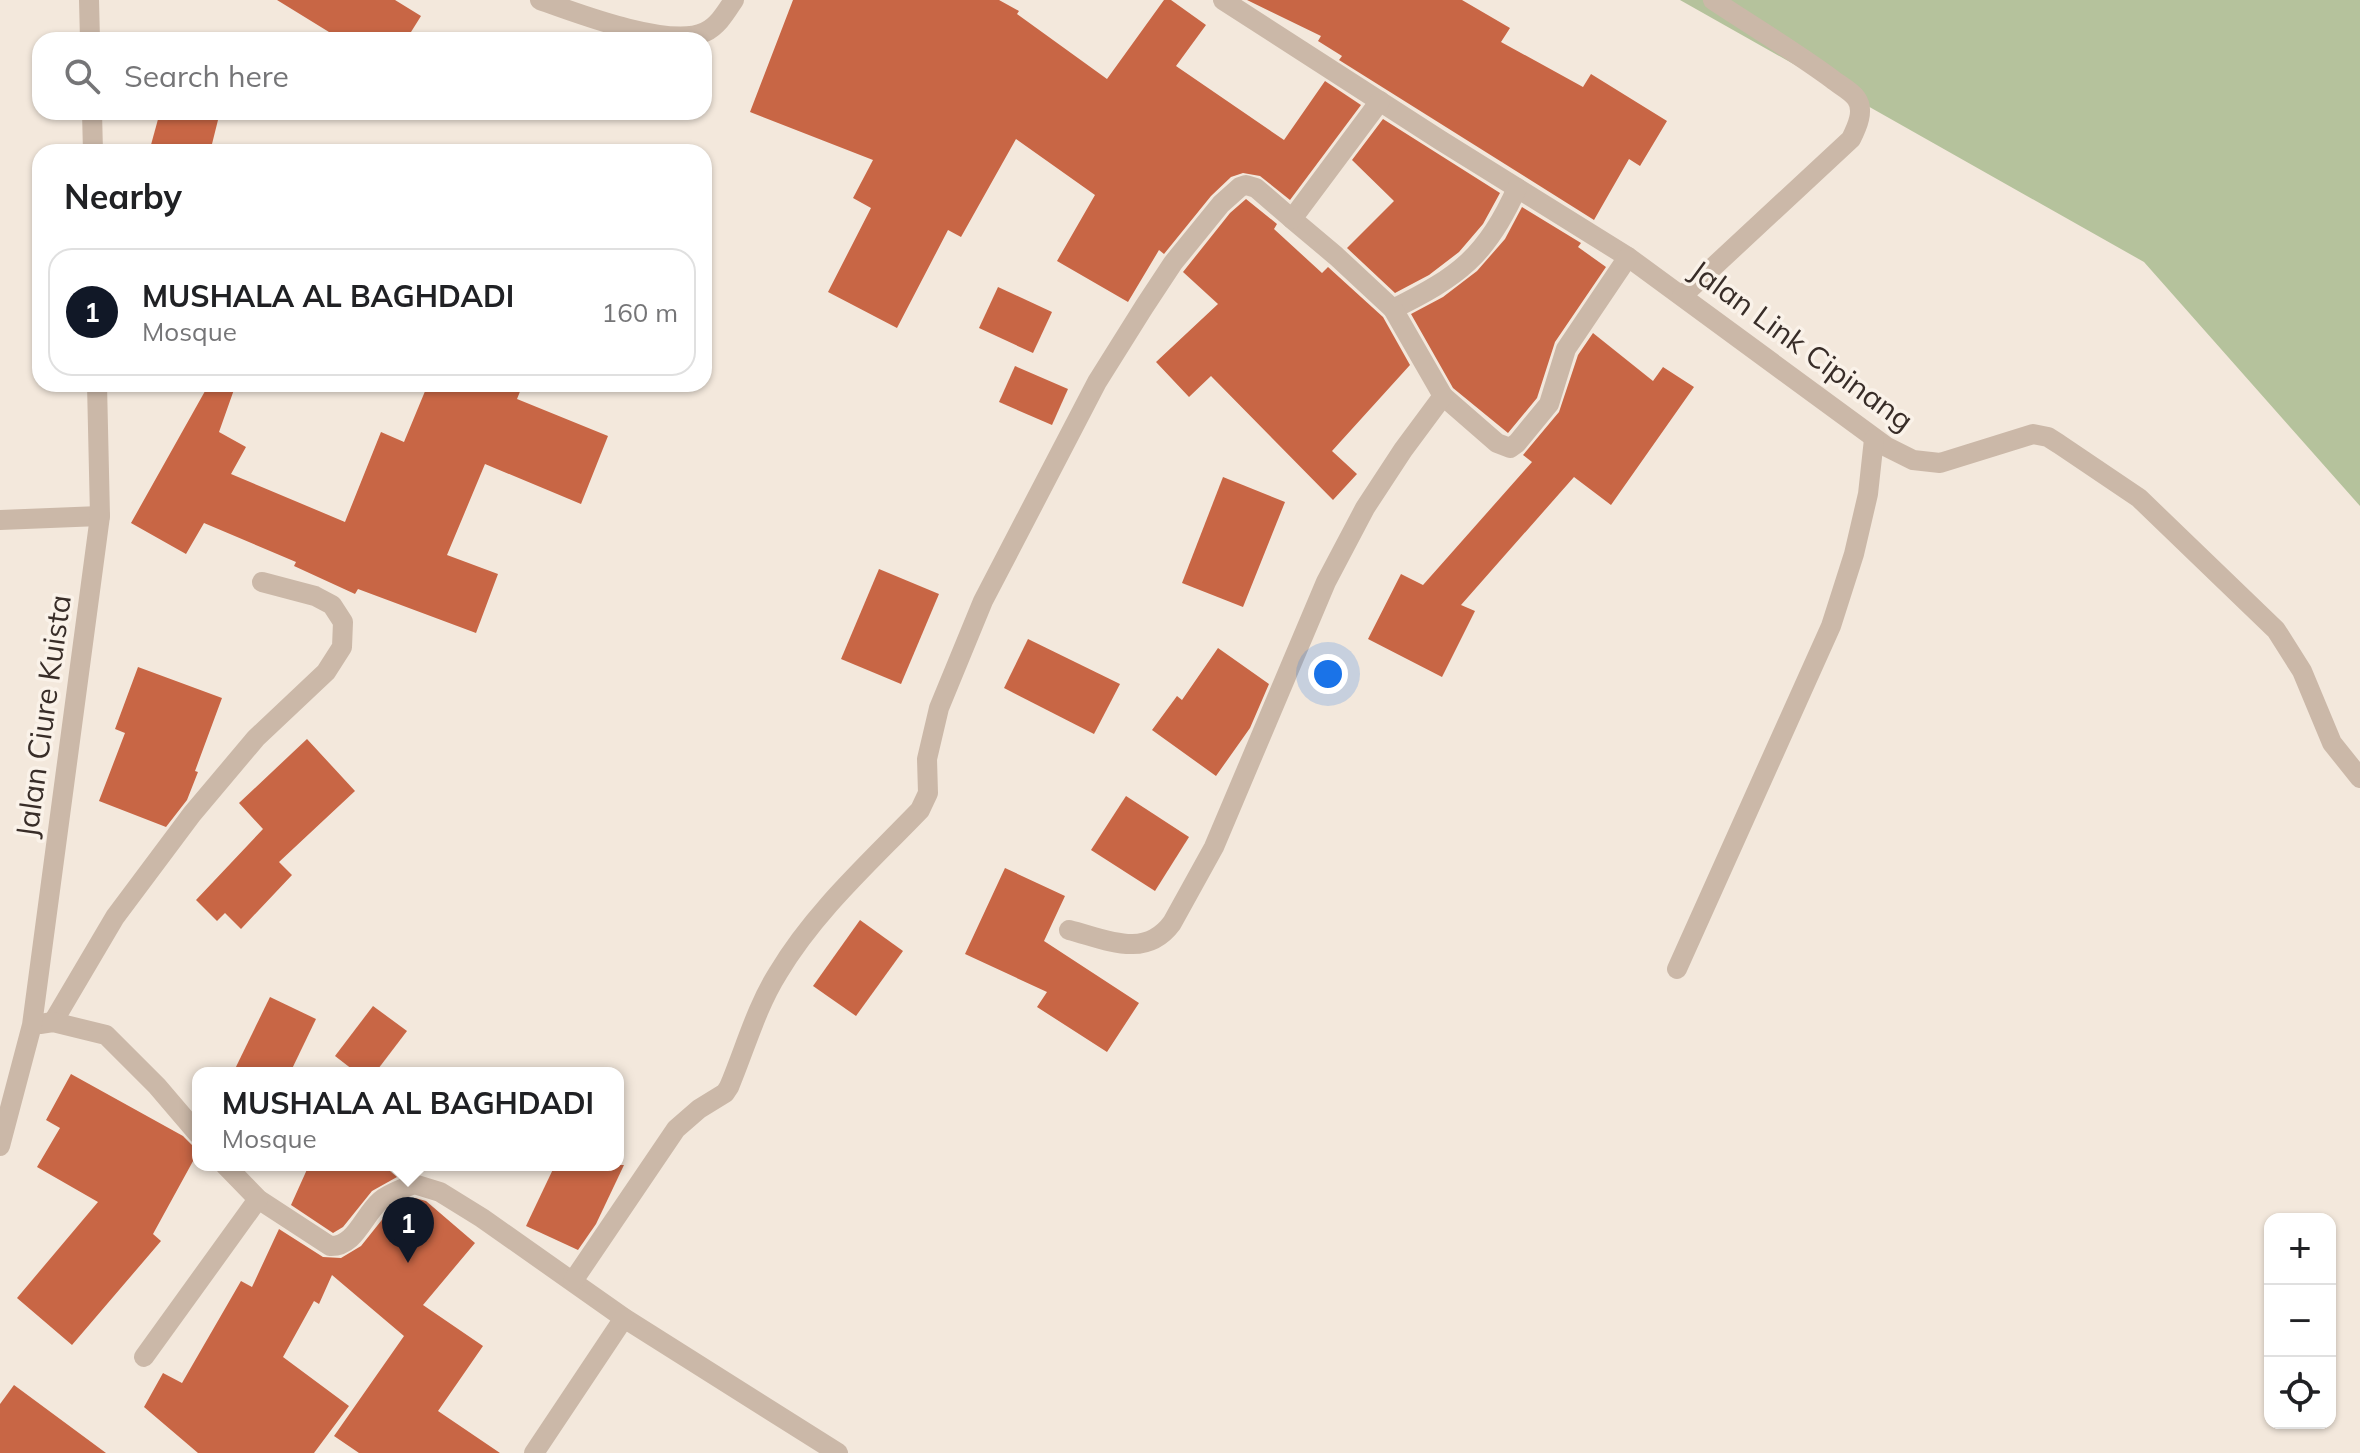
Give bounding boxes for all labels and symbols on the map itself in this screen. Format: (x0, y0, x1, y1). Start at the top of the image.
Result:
street label: Jalan Link Cipinang (1683, 251, 1921, 439)
street label: Jalan Ciure Kuista (7, 592, 79, 840)
your location (1308, 654, 1348, 694)
pin: 1 (382, 1197, 434, 1263)

